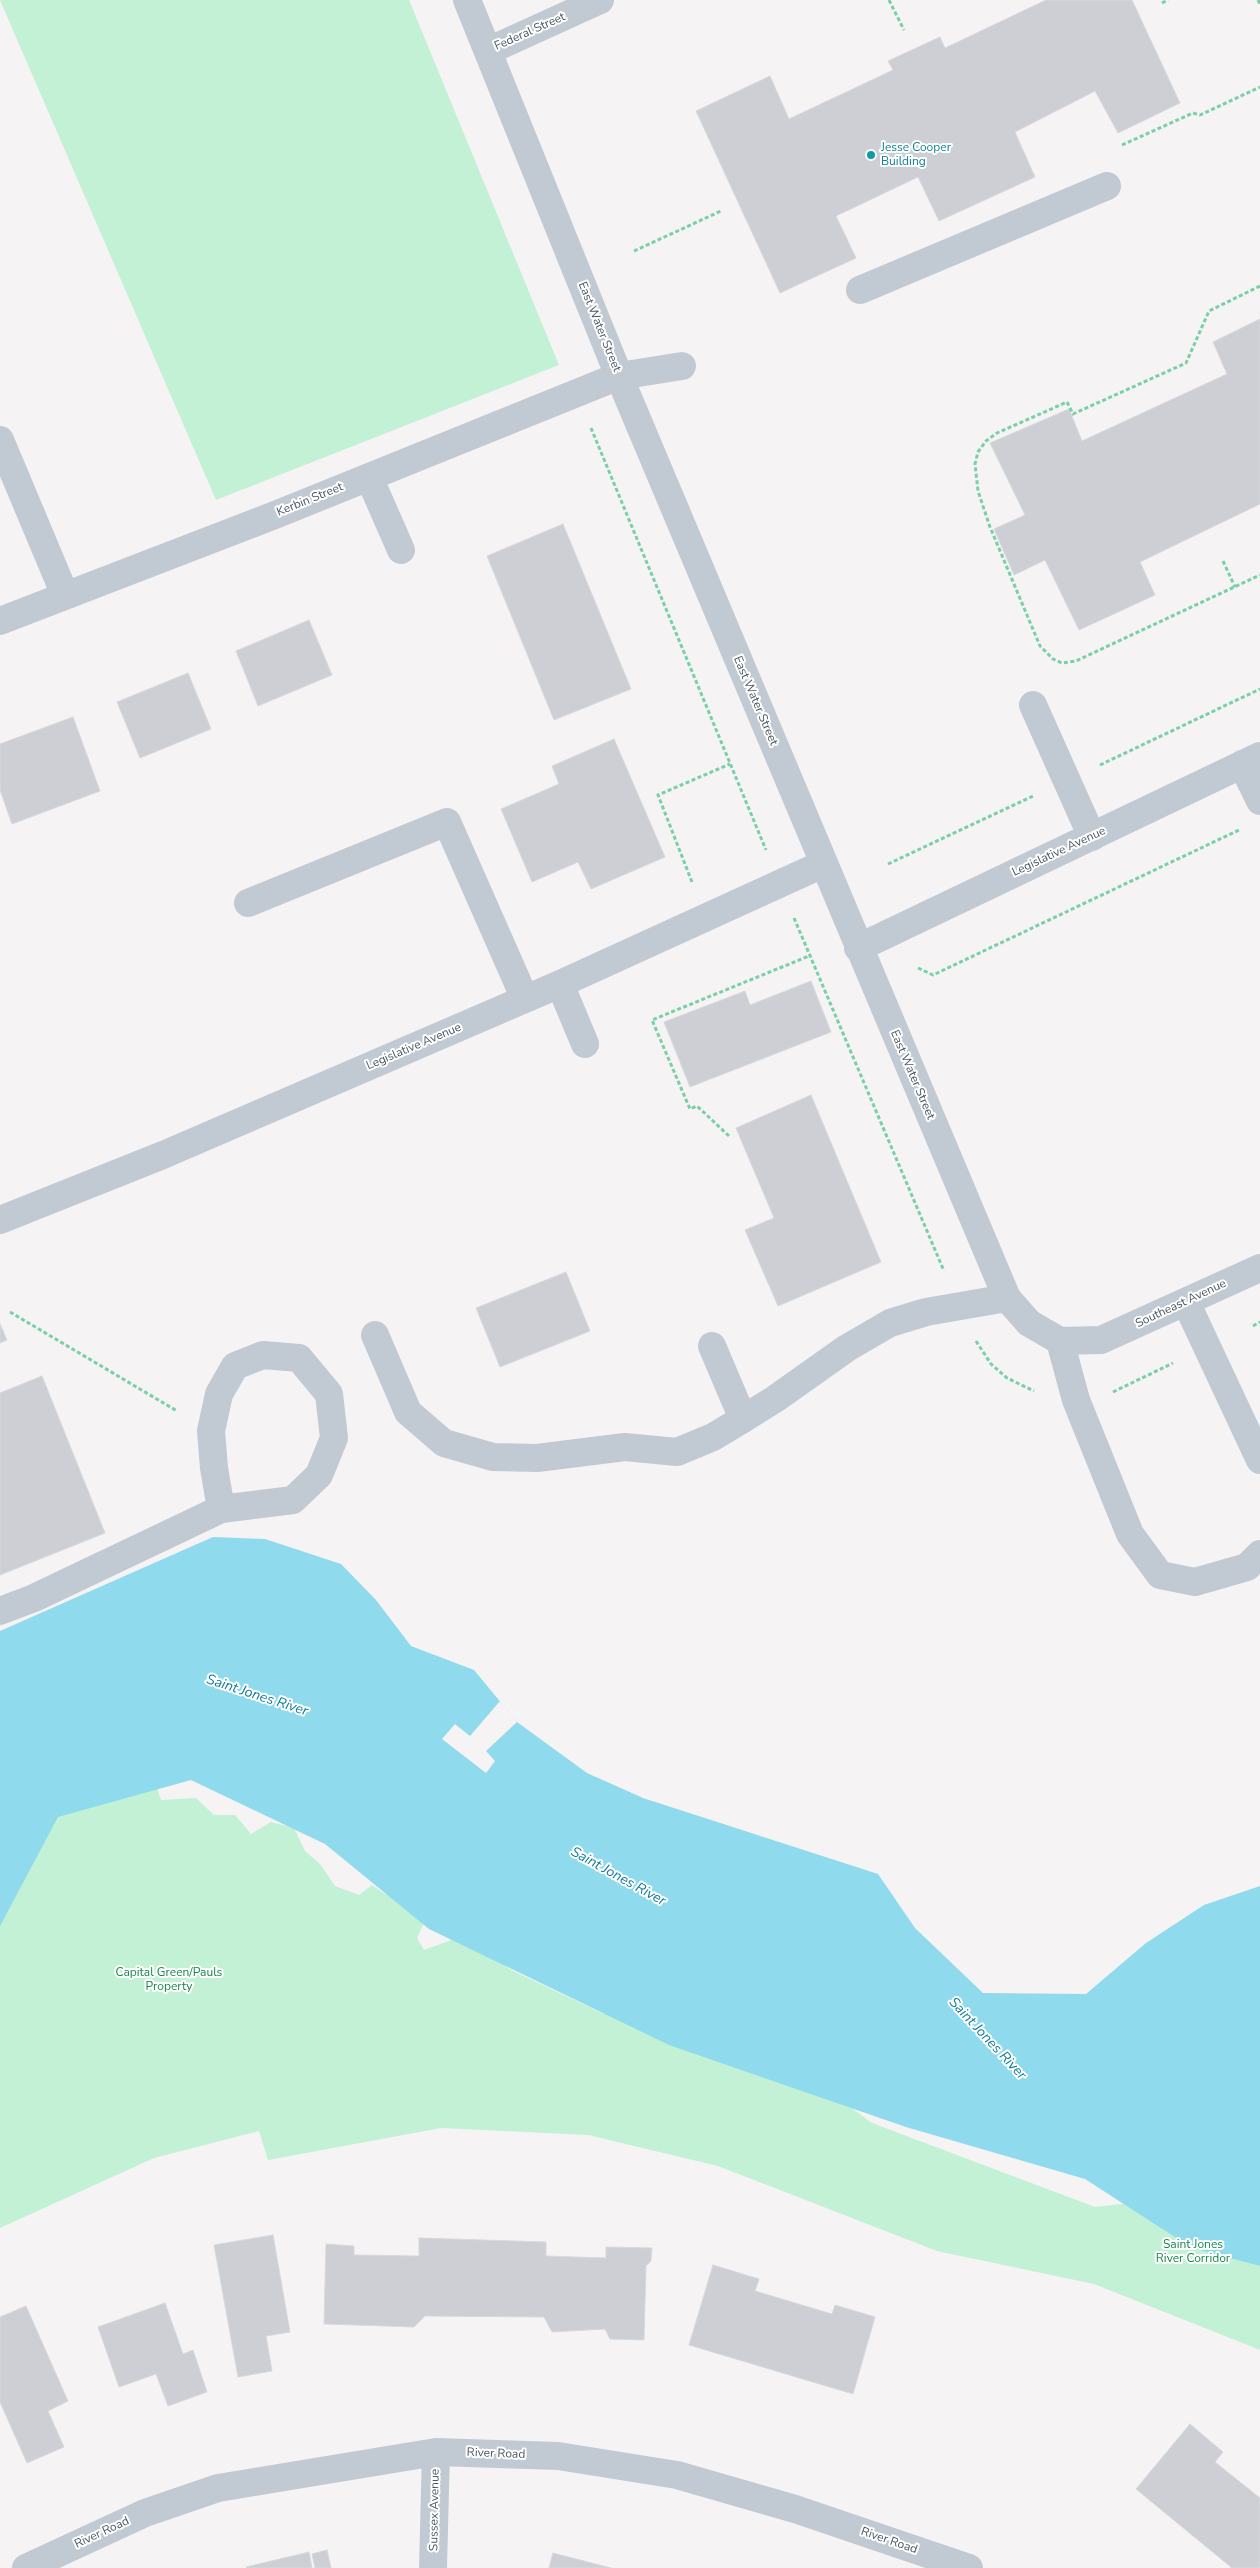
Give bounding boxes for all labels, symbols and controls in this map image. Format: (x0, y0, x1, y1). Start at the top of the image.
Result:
street label: Federal Street (492, 10, 568, 54)
place label: Jesse Cooper Building (881, 141, 951, 169)
marker: Jesse Cooper Building (865, 149, 877, 161)
street label: East Water Street (574, 280, 624, 374)
street label: Kerbin Street (275, 480, 345, 520)
street label: East Water Street (730, 654, 780, 748)
street label: Legislative Avenue (1010, 824, 1108, 880)
street label: Legislative Avenue (364, 1020, 464, 1074)
street label: East Water Street (887, 1028, 937, 1122)
street label: Southeast Avenue (1133, 1277, 1229, 1331)
water label: Saint Jones River (204, 1672, 310, 1720)
water label: Saint Jones River (568, 1844, 668, 1910)
park label: Capital Green/Pauls Property (116, 1966, 222, 1994)
water label: Saint Jones River (945, 1995, 1029, 2083)
park label: Saint Jones River Corridor (1156, 2238, 1230, 2266)
street label: River Road (466, 2446, 526, 2462)
street label: Sussex Avenue (427, 2469, 443, 2551)
street label: River Road (72, 2514, 132, 2552)
street label: River Road (859, 2525, 919, 2557)

